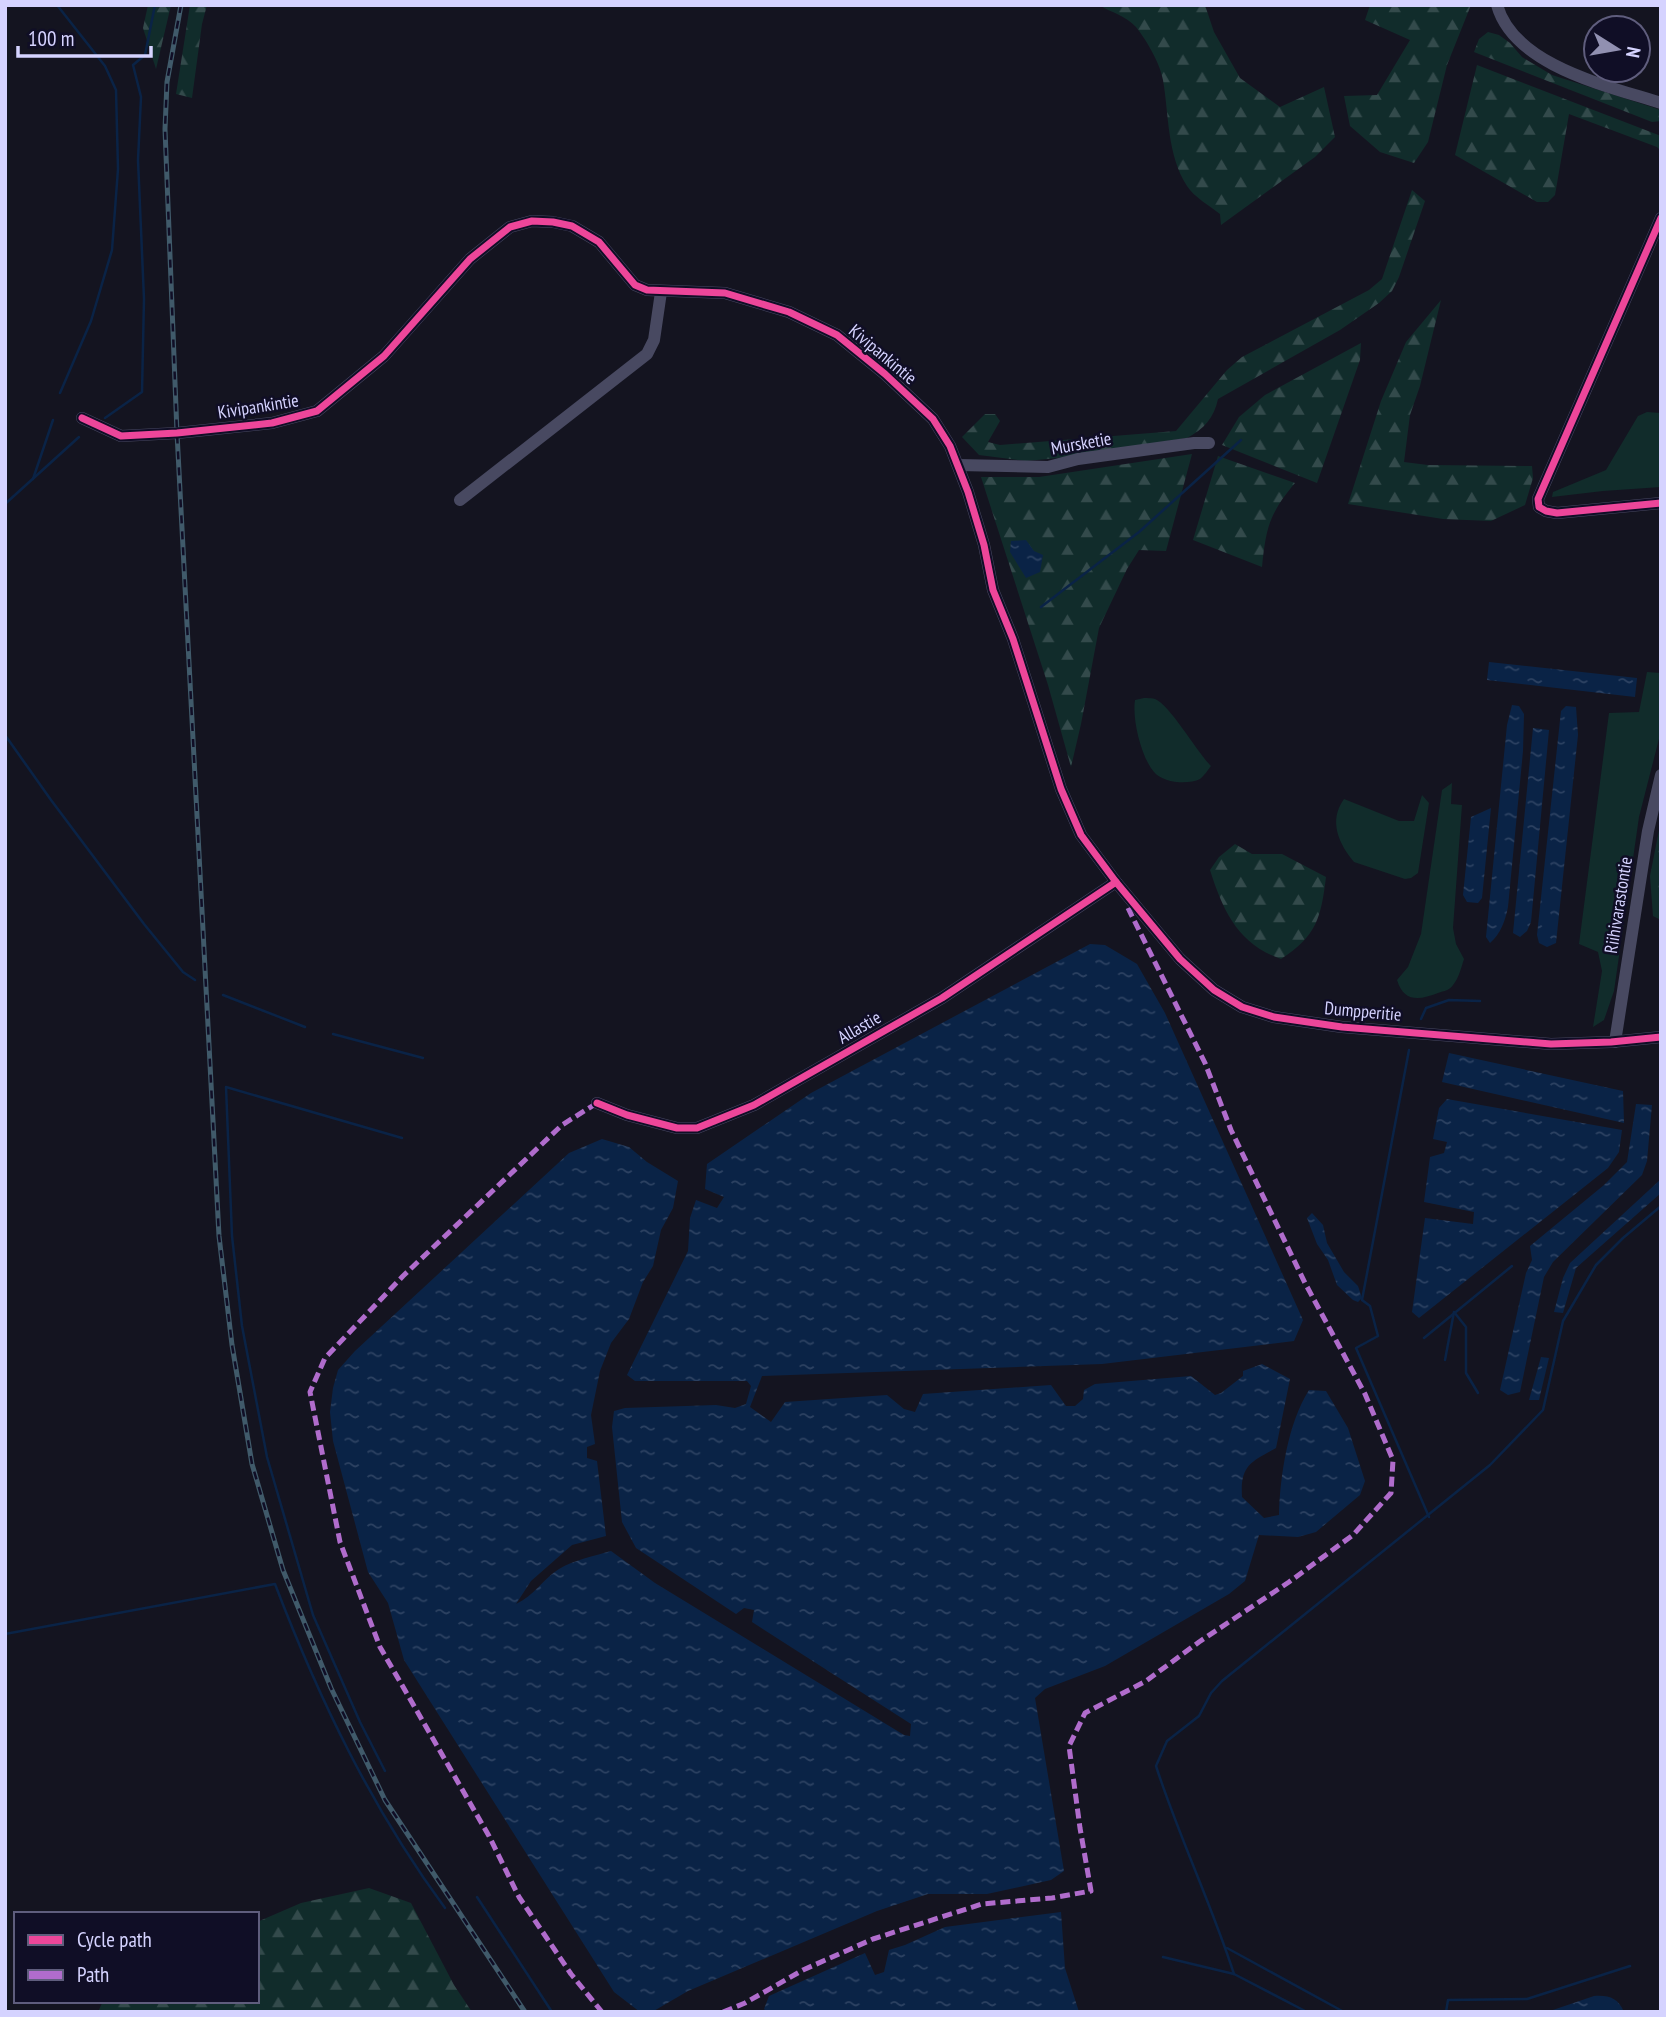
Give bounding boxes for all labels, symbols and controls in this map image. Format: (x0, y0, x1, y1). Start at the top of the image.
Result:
scale bar (18, 14, 150, 58)
north arrow (1582, 14, 1652, 84)
text: 100 m (28, 25, 74, 52)
text: N (1621, 45, 1646, 60)
street label: Kivipankintie (844, 319, 922, 389)
street label: Kivipankintie (216, 388, 300, 424)
street label: Mursketie (1049, 426, 1113, 460)
street label: Riihivarastontie (1599, 855, 1637, 955)
street label: Dumpperitie (1324, 996, 1402, 1026)
street label: Allastie (833, 1005, 885, 1049)
legend (14, 1912, 259, 2003)
text: Cycle path (77, 1926, 152, 1953)
text: Path (77, 1961, 109, 1988)

